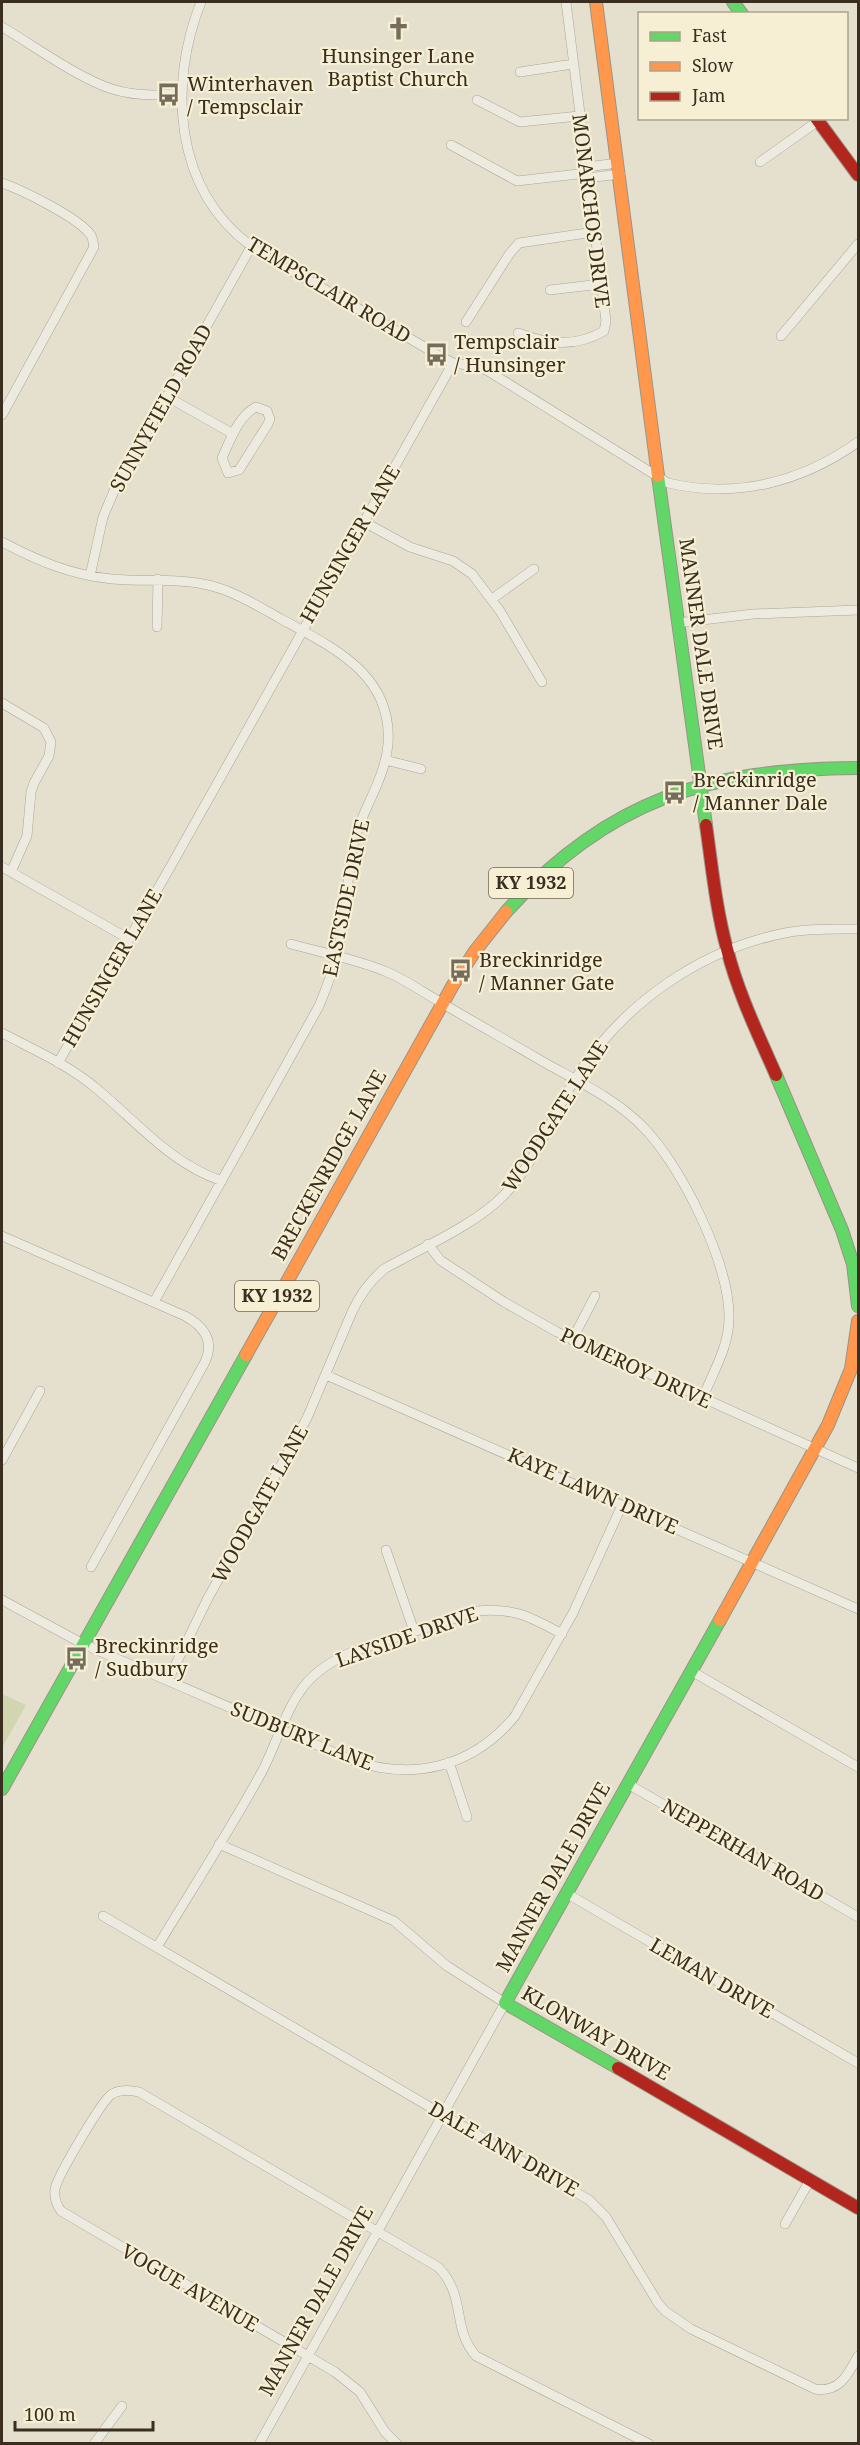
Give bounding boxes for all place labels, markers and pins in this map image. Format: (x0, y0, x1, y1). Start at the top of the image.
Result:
church icon: Hunsinger Lane Baptist Church (385, 16, 411, 42)
place label: Hunsinger Lane Baptist Church (321, 42, 475, 92)
place label: Winterhaven / Tempsclair (187, 70, 314, 120)
bus stop icon: Winterhaven / Tempsclair (156, 82, 182, 108)
place label: Tempsclair / Hunsinger (454, 328, 566, 378)
bus stop icon: Tempsclair / Hunsinger (423, 341, 449, 367)
place label: Breckinridge / Manner Dale (693, 766, 828, 816)
bus stop icon: Breckinridge / Manner Dale (662, 779, 688, 805)
place label: Breckinridge / Manner Gate (479, 946, 614, 996)
bus stop icon: Breckinridge / Manner Gate (448, 958, 474, 984)
place label: Breckinridge / Sudbury (95, 1632, 219, 1682)
bus stop icon: Breckinridge / Sudbury (64, 1645, 90, 1671)

